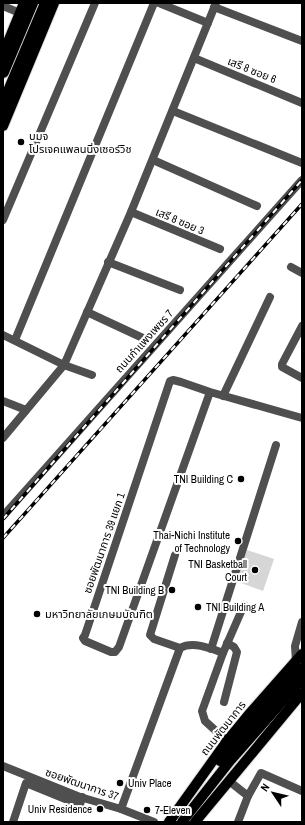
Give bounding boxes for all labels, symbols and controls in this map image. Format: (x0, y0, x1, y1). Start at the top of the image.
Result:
street label: เสรี 8 ซอย 6 (226, 54, 278, 86)
place label: บมจ โปรเจคแพลนนิ่งเซอร์วิช (29, 129, 132, 156)
marker: บมจ โปรเจคแพลนนิ่งเซอร์วิช (16, 137, 26, 147)
street label: เสรี 8 ซอย 3 (154, 205, 206, 237)
street label: ถนนกำแพงเพชร 7 (112, 306, 176, 376)
place label: TNI Building C (174, 472, 233, 486)
marker: TNI Building C (236, 474, 246, 484)
street label: ซอยพัฒนาการ 39 แยก 1 (80, 491, 128, 595)
place label: Thai-Nichi Institute of Technology (153, 528, 230, 555)
marker: Thai-Nichi Institute of Technology (233, 536, 243, 546)
place label: TNI Basketball Court (188, 557, 247, 584)
marker: TNI Basketball Court (250, 565, 260, 575)
place label: TNI Building B (105, 583, 164, 597)
marker: TNI Building B (167, 585, 177, 595)
place label: TNI Building A (206, 600, 265, 614)
marker: TNI Building A (193, 602, 203, 612)
place label: มหาวิทยาลัยเกษมบัณฑิต (45, 607, 153, 621)
marker: มหาวิทยาลัยเกษมบัณฑิต (32, 609, 42, 619)
street label: ถนนพัฒนาการ (197, 698, 249, 758)
street label: ซอยพัฒนาการ 37 (43, 765, 121, 803)
north arrow (253, 773, 293, 813)
place label: Univ Place (128, 776, 172, 790)
marker: Univ Place (115, 778, 125, 788)
text: N (257, 781, 272, 794)
place label: Univ Residence (28, 802, 92, 816)
place label: 7-Eleven (155, 803, 191, 817)
marker: Univ Residence (95, 804, 105, 814)
marker: 7-Eleven (142, 805, 152, 815)

